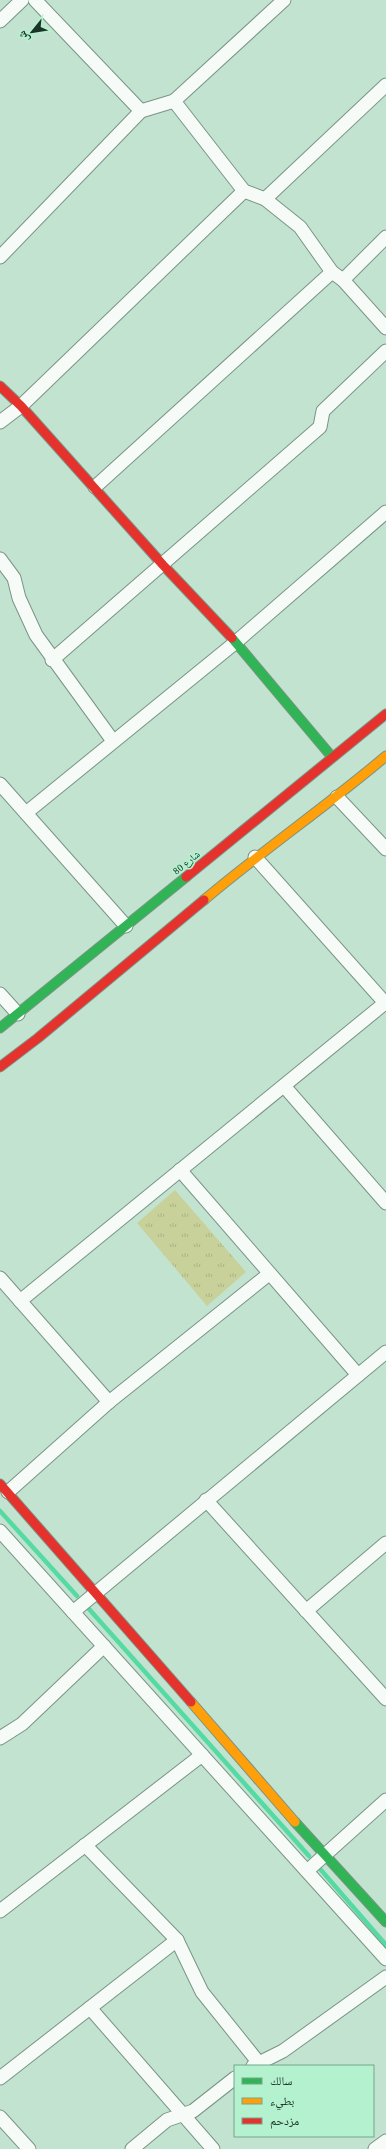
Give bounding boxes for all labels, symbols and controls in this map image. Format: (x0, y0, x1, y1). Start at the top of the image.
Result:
north arrow (12, 12, 52, 52)
text: ش (14, 28, 33, 46)
street label: شارع 80 (170, 847, 203, 877)
legend (234, 2065, 374, 2137)
text: سالك (270, 2073, 292, 2089)
text: بطيء (270, 2093, 294, 2111)
text: مزدحم (270, 2113, 299, 2129)

